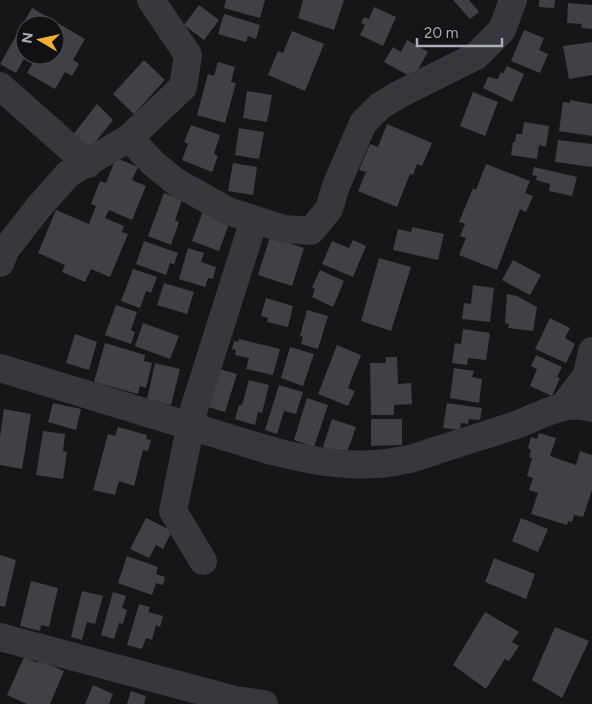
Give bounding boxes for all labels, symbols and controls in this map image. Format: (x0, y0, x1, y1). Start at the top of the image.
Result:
north arrow (15, 15, 65, 65)
scale bar (417, 15, 502, 47)
text: 20 m (424, 24, 458, 42)
text: N (18, 31, 37, 45)

